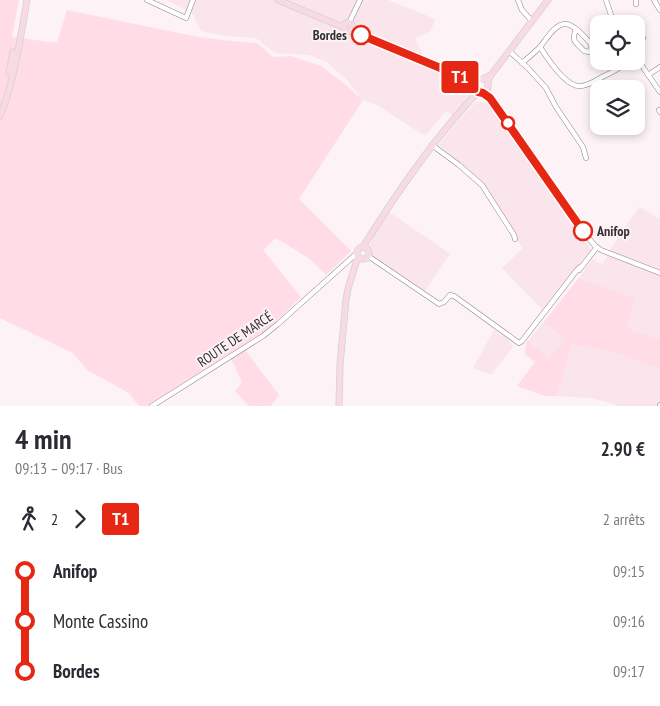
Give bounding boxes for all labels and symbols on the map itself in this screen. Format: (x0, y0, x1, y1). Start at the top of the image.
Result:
marker: Bordes (351, 25, 371, 45)
place label: Bordes (313, 26, 347, 44)
line badge: T1 (438, 61, 482, 93)
unlabelled marker (501, 116, 515, 130)
marker: Anifop (573, 221, 593, 241)
place label: Anifop (596, 222, 630, 240)
street label: ROUTE DE MARCÉ (194, 307, 276, 371)

